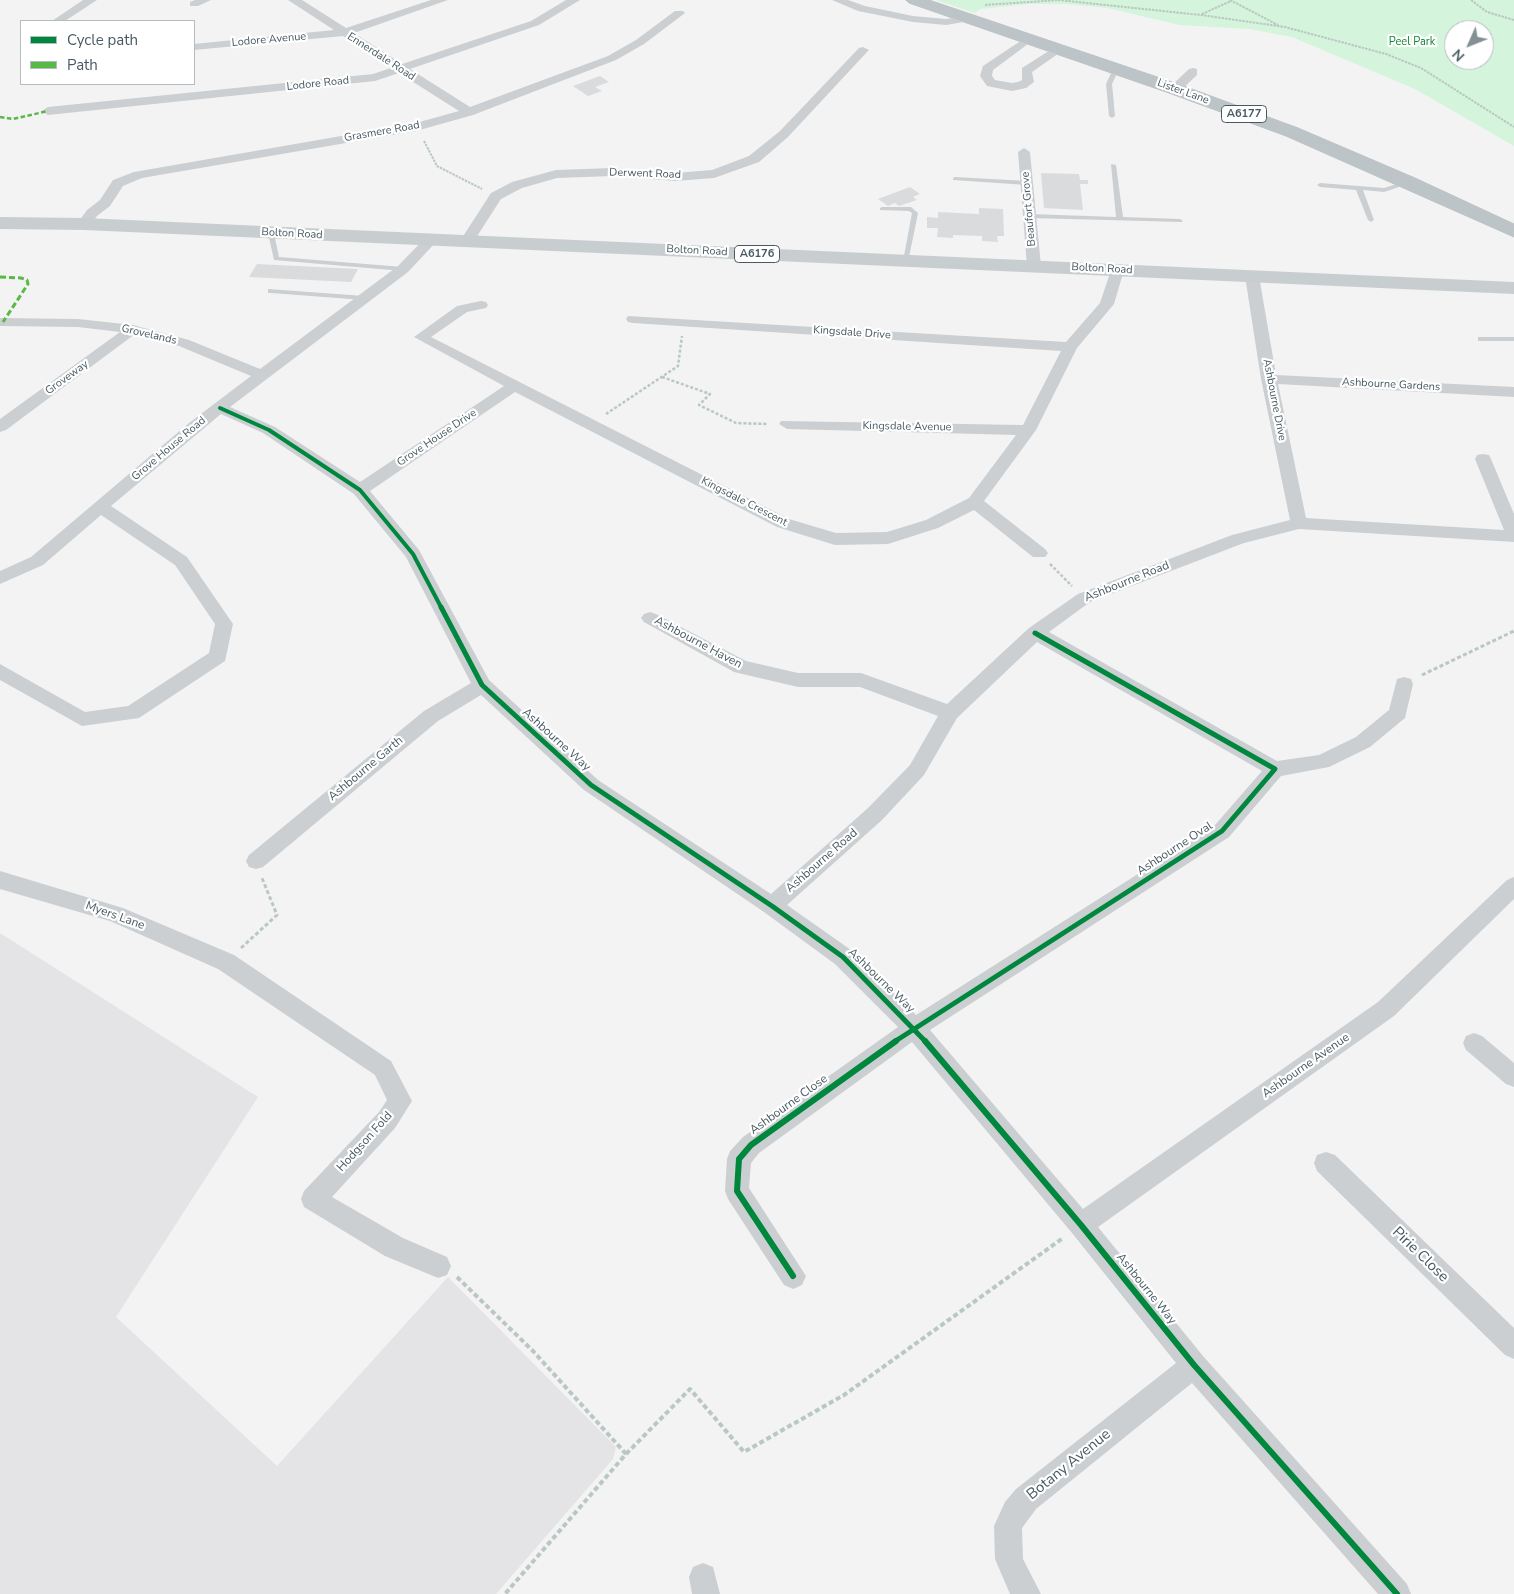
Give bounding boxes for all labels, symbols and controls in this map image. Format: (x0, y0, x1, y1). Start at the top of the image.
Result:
legend (20, 20, 195, 85)
north arrow (1444, 20, 1494, 70)
text: Cycle path (67, 30, 138, 50)
street label: Lodore Avenue (231, 30, 307, 50)
street label: Ennerdale Road (345, 30, 417, 84)
park label: Peel Park (1389, 35, 1435, 49)
text: N (1448, 45, 1469, 65)
text: Path (67, 55, 98, 75)
street label: Lodore Road (286, 74, 350, 94)
street label: Lister Lane (1155, 77, 1211, 107)
road number: A6177 (1222, 106, 1266, 122)
street label: Grasmere Road (343, 119, 421, 145)
street label: Derwent Road (609, 166, 681, 182)
street label: Beaufort Grove (1019, 171, 1039, 247)
street label: Bolton Road (261, 226, 323, 242)
street label: Bolton Road (666, 243, 728, 259)
road number: A6176 (734, 245, 780, 262)
street label: Bolton Road (1071, 261, 1133, 277)
street label: Grovelands (120, 322, 178, 348)
street label: Kingsdale Drive (813, 324, 891, 342)
street label: Groveway (43, 358, 91, 398)
street label: Ashbourne Drive (1260, 358, 1288, 442)
street label: Ashbourne Gardens (1341, 376, 1441, 394)
street label: Grove House Drive (395, 407, 479, 469)
street label: Grove House Road (129, 414, 209, 484)
street label: Kingsdale Avenue (862, 420, 952, 434)
street label: Kingsdale Crescent (699, 475, 789, 529)
street label: Ashbourne Road (1083, 558, 1171, 606)
street label: Ashbourne Haven (652, 614, 744, 672)
street label: Ashbourne Way (519, 705, 593, 775)
street label: Ashbourne Garth (326, 734, 406, 804)
street label: Ashbourne Oval (1134, 819, 1216, 879)
street label: Ashbourne Road (783, 826, 861, 896)
street label: Myers Lane (83, 899, 147, 933)
street label: Ashbourne Way (845, 946, 917, 1016)
street label: Ashbourne Avenue (1260, 1031, 1352, 1101)
street label: Ashbourne Close (747, 1072, 831, 1138)
street label: Hodgson Fold (334, 1109, 396, 1175)
street label: Pirie Close (1388, 1224, 1452, 1286)
street label: Ashbourne Way (1113, 1251, 1179, 1327)
street label: Botany Avenue (1023, 1426, 1115, 1504)

